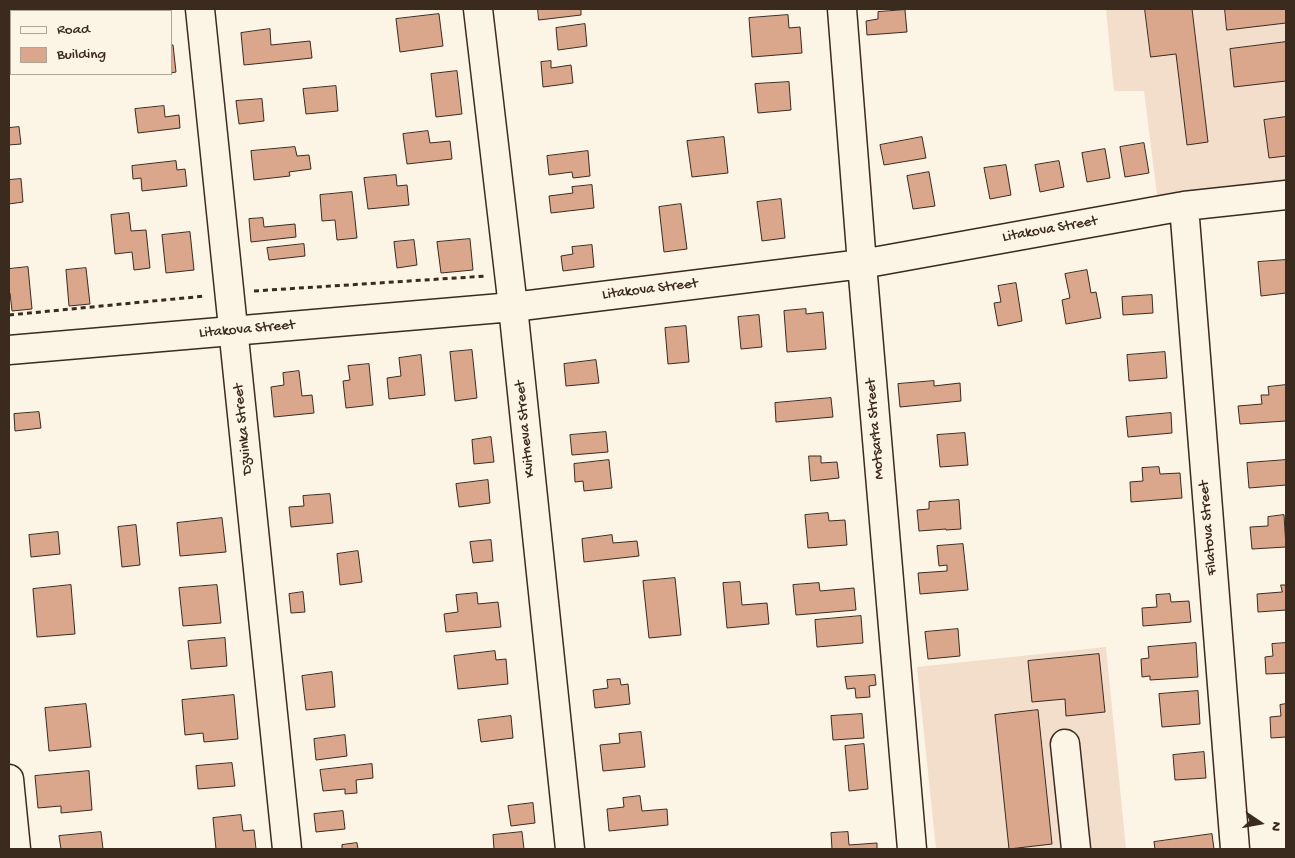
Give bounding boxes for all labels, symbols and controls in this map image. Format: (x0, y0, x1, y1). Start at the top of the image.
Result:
legend (10, 10, 172, 75)
text: Road (57, 21, 90, 39)
text: Building (57, 46, 106, 64)
street label: Litakova Street (1001, 213, 1099, 247)
street label: Litakova Street (601, 275, 699, 305)
street label: Litakova Street (198, 317, 296, 343)
street label: Motsarta Street (863, 378, 889, 480)
street label: Kvitneva Street (512, 380, 540, 478)
street label: Dzvinka Street (230, 382, 258, 476)
street label: Filatova Street (1196, 480, 1222, 576)
north arrow (1235, 798, 1285, 848)
text: N (1266, 820, 1284, 832)

